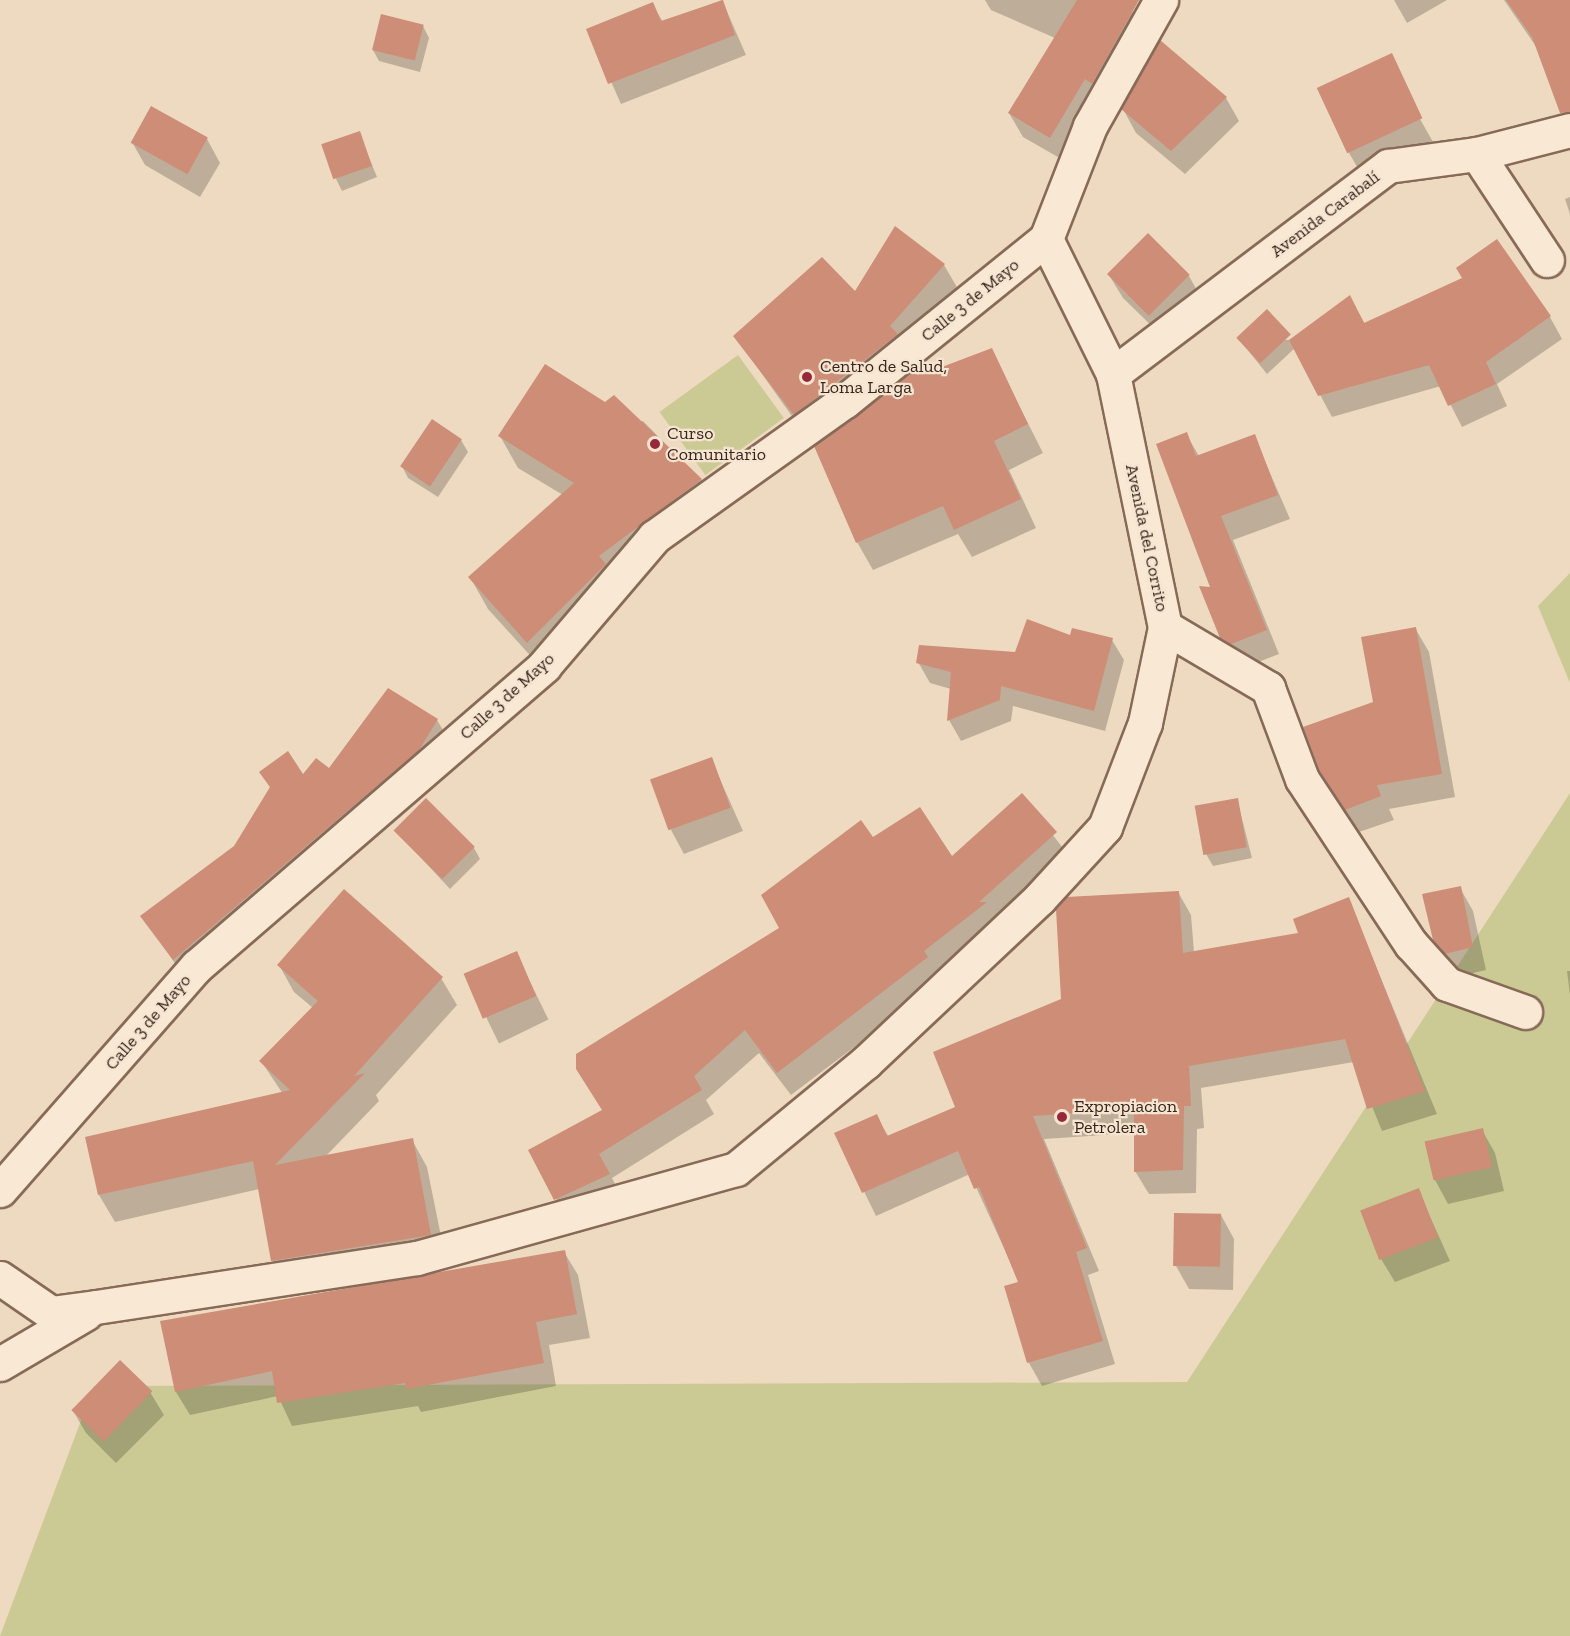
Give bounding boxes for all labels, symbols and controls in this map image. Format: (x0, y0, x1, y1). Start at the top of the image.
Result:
street label: Avenida Carabalí (1266, 166, 1384, 262)
street label: Calle 3 de Mayo (917, 254, 1023, 346)
place label: Centro de Salud, Loma Larga (820, 356, 947, 398)
marker: Centro de Salud, Loma Larga (798, 368, 816, 386)
place label: Curso Comunitario (667, 423, 766, 466)
marker: Curso Comunitario (648, 437, 662, 451)
street label: Avenida del Corrito (1121, 462, 1173, 614)
street label: Calle 3 de Mayo (455, 648, 559, 744)
street label: Calle 3 de Mayo (100, 970, 196, 1074)
place label: Expropiacion Petrolera (1074, 1096, 1177, 1138)
marker: Expropiacion Petrolera (1055, 1110, 1069, 1124)

